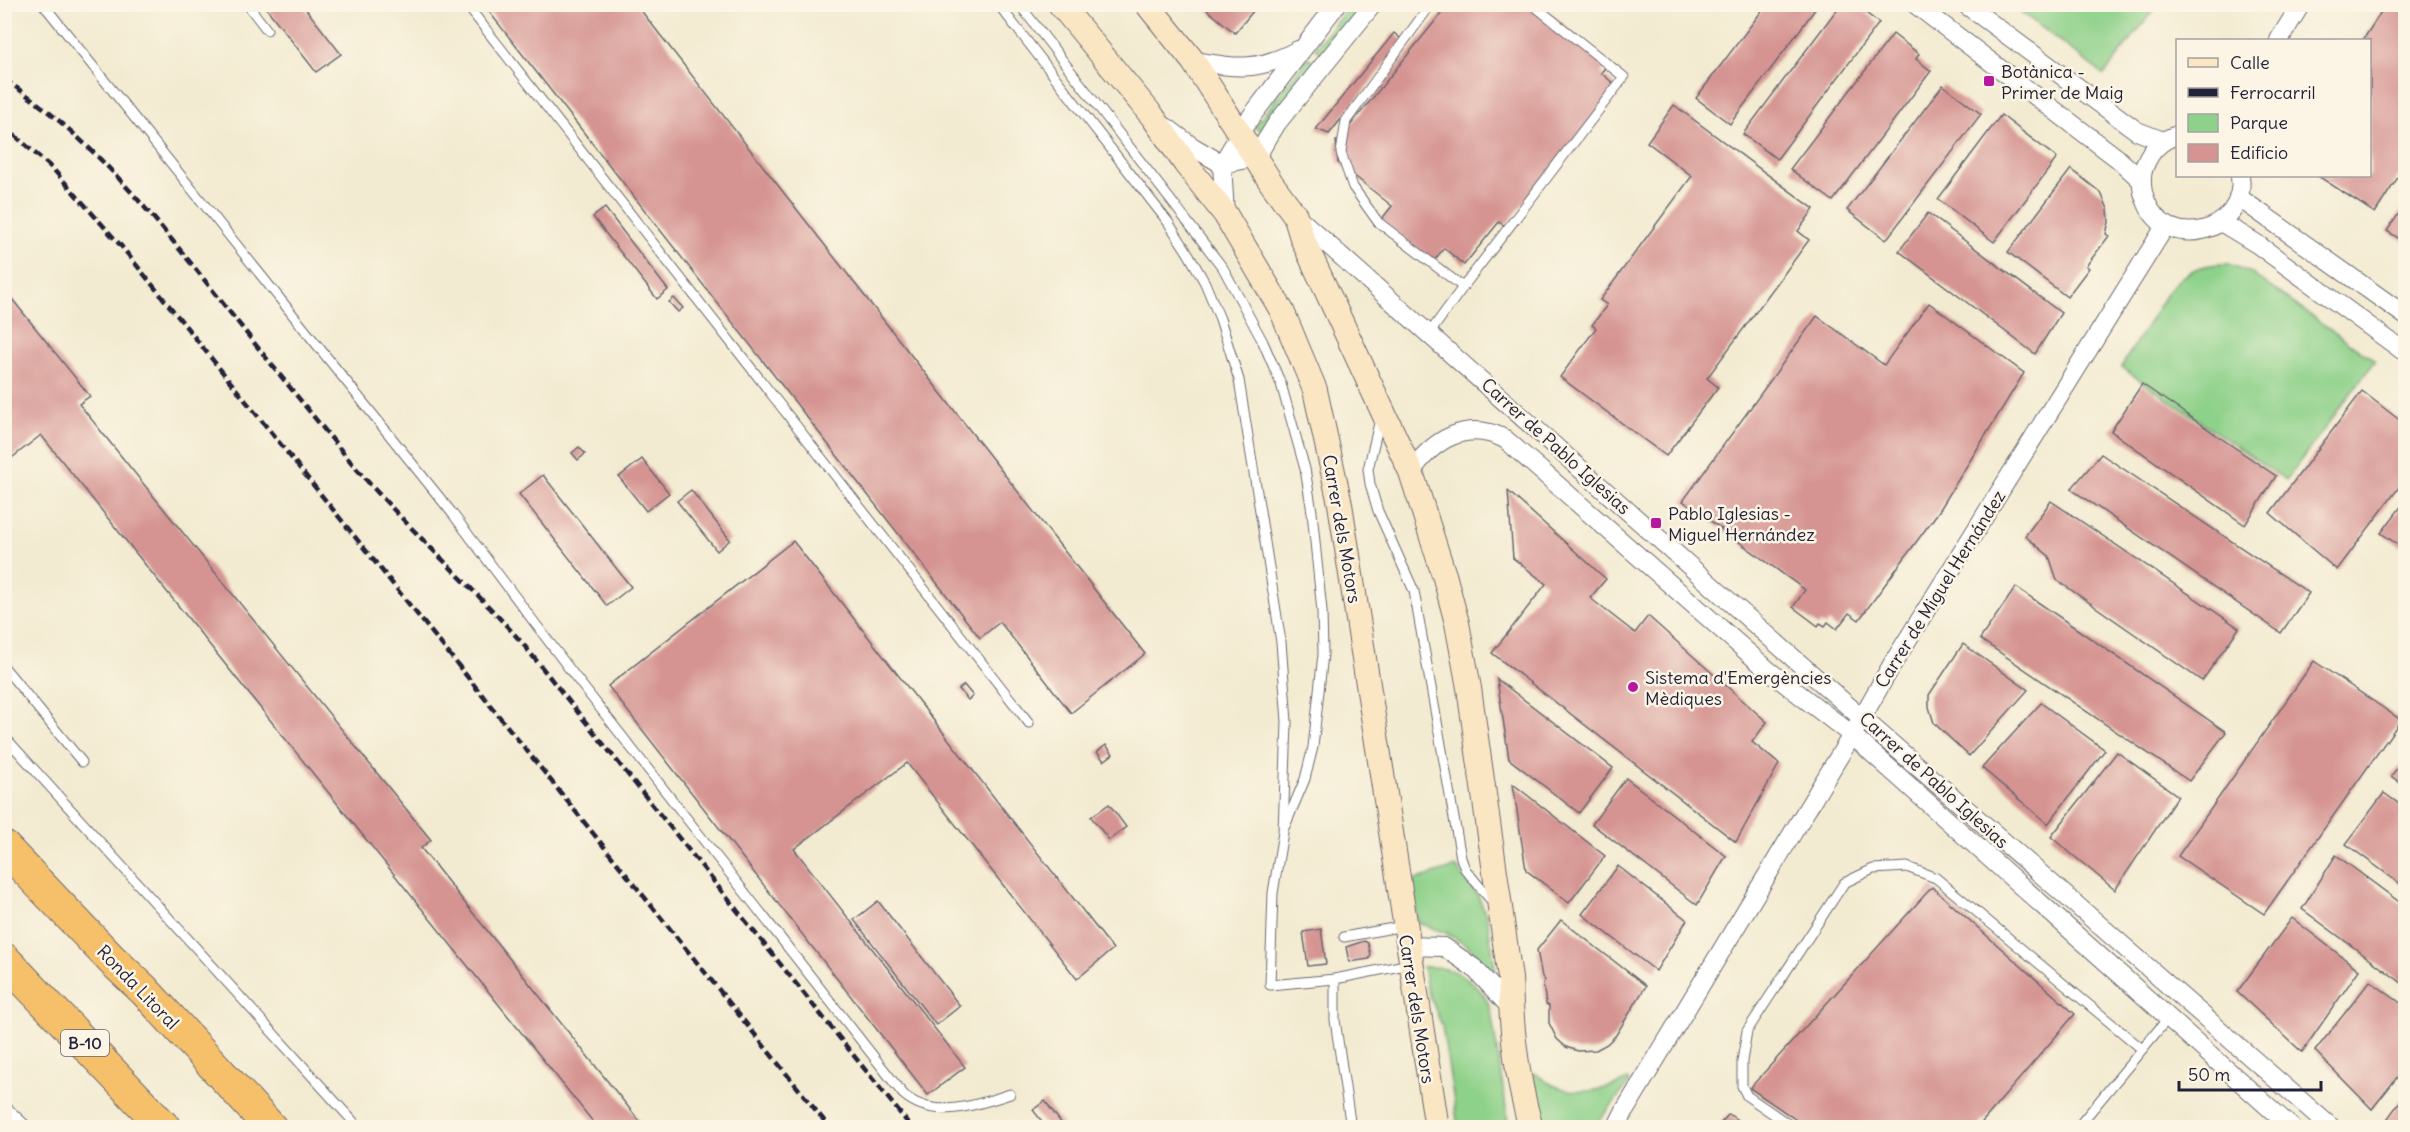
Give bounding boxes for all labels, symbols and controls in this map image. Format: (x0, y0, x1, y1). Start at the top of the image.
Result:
legend (2176, 39, 2371, 177)
text: Calle (2230, 51, 2270, 74)
place label: Botànica - Primer de Maig (2001, 60, 2124, 104)
marker: Botànica - Primer de Maig (1982, 74, 1996, 88)
text: Ferrocarril (2230, 81, 2316, 104)
text: Parque (2230, 111, 2288, 134)
text: Edificio (2230, 141, 2288, 164)
street label: Carrer de Pablo Iglesias (1477, 373, 1635, 519)
street label: Carrer dels Motors (1318, 453, 1366, 605)
street label: Carrer de Miguel Hernández (1870, 486, 2011, 692)
place label: Pablo Iglesias - Miguel Hernández (1668, 502, 1815, 546)
marker: Pablo Iglesias - Miguel Hernández (1649, 516, 1663, 530)
place label: Sistema d'Emergències Mèdiques (1645, 666, 1832, 710)
marker: Sistema d'Emergències Mèdiques (1626, 680, 1640, 694)
street label: Carrer de Pablo Iglesias (1855, 707, 2013, 853)
street label: Carrer dels Motors (1394, 933, 1440, 1085)
street label: Ronda Litoral (92, 940, 184, 1034)
road number: B-10 (61, 1030, 109, 1056)
scale bar (2179, 1054, 2322, 1092)
text: 50 m (2188, 1063, 2230, 1086)

